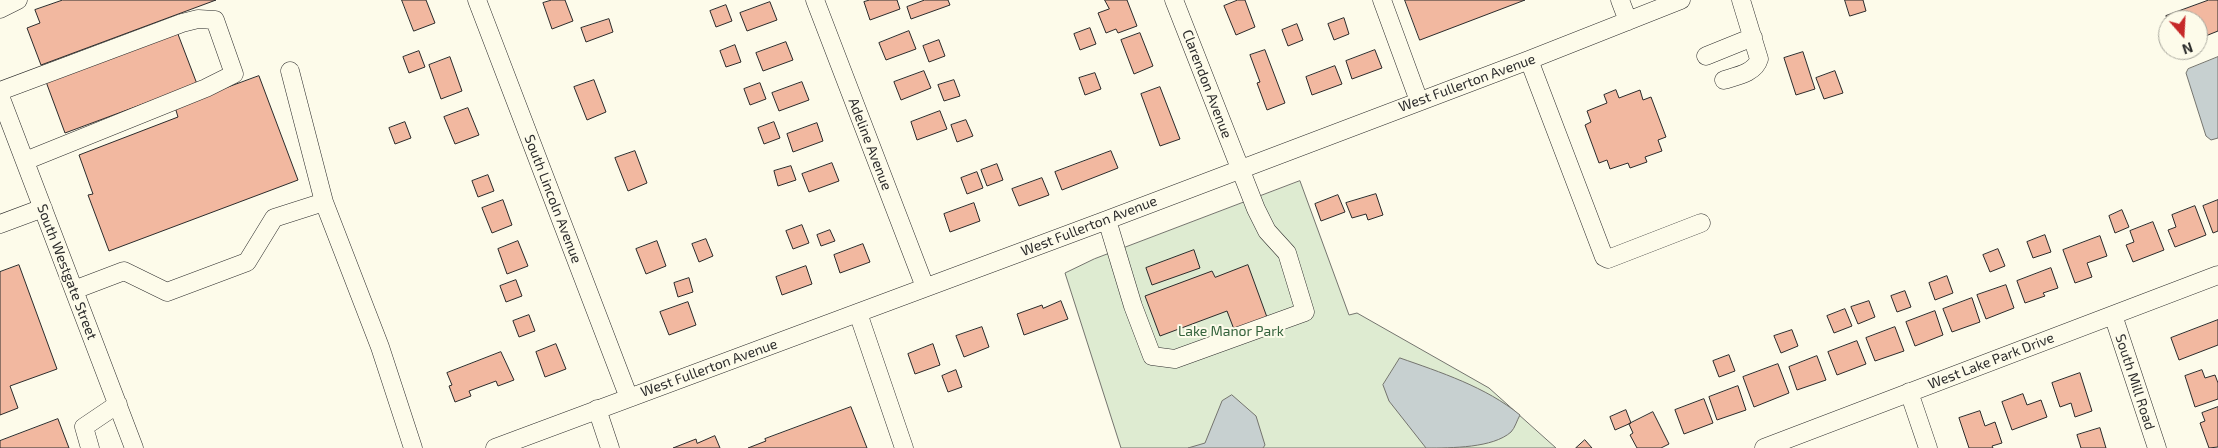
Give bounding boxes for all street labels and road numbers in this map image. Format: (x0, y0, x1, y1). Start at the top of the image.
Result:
street label: Clarendon Avenue (1179, 27, 1235, 141)
street label: West Fullerton Avenue (1396, 50, 1538, 116)
street label: Adeline Avenue (845, 95, 895, 193)
street label: South Lincoln Avenue (521, 132, 585, 266)
street label: West Fullerton Avenue (1019, 192, 1159, 260)
street label: South Westgate Street (33, 202, 101, 342)
street label: West Lake Park Drive (1926, 329, 2056, 393)
street label: South Mill Road (2112, 332, 2158, 432)
street label: West Fullerton Avenue (638, 335, 780, 401)

